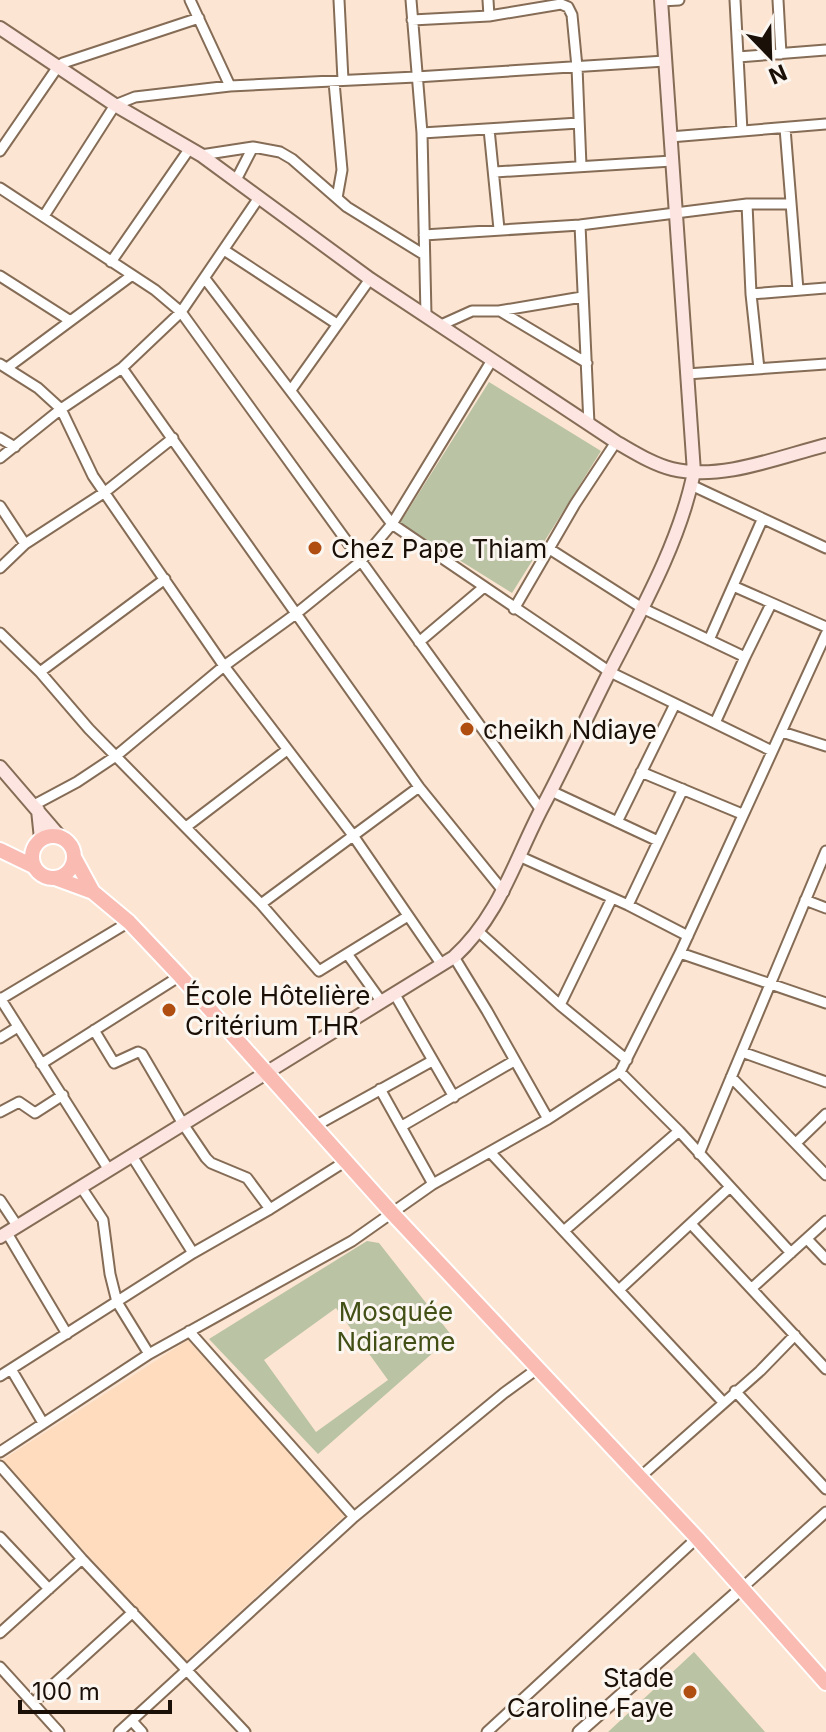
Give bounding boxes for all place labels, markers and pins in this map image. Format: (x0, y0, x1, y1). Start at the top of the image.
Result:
place label: Chez Pape Thiam (331, 533, 547, 564)
marker: Chez Pape Thiam (306, 539, 324, 557)
place label: cheikh Ndiaye (483, 714, 657, 745)
marker: cheikh Ndiaye (458, 720, 476, 738)
place label: École Hôtelière Critérium THR (185, 980, 370, 1041)
marker: École Hôtelière Critérium THR (160, 1001, 178, 1019)
place label: Stade Caroline Faye (507, 1662, 674, 1723)
marker: Stade Caroline Faye (681, 1683, 699, 1701)

